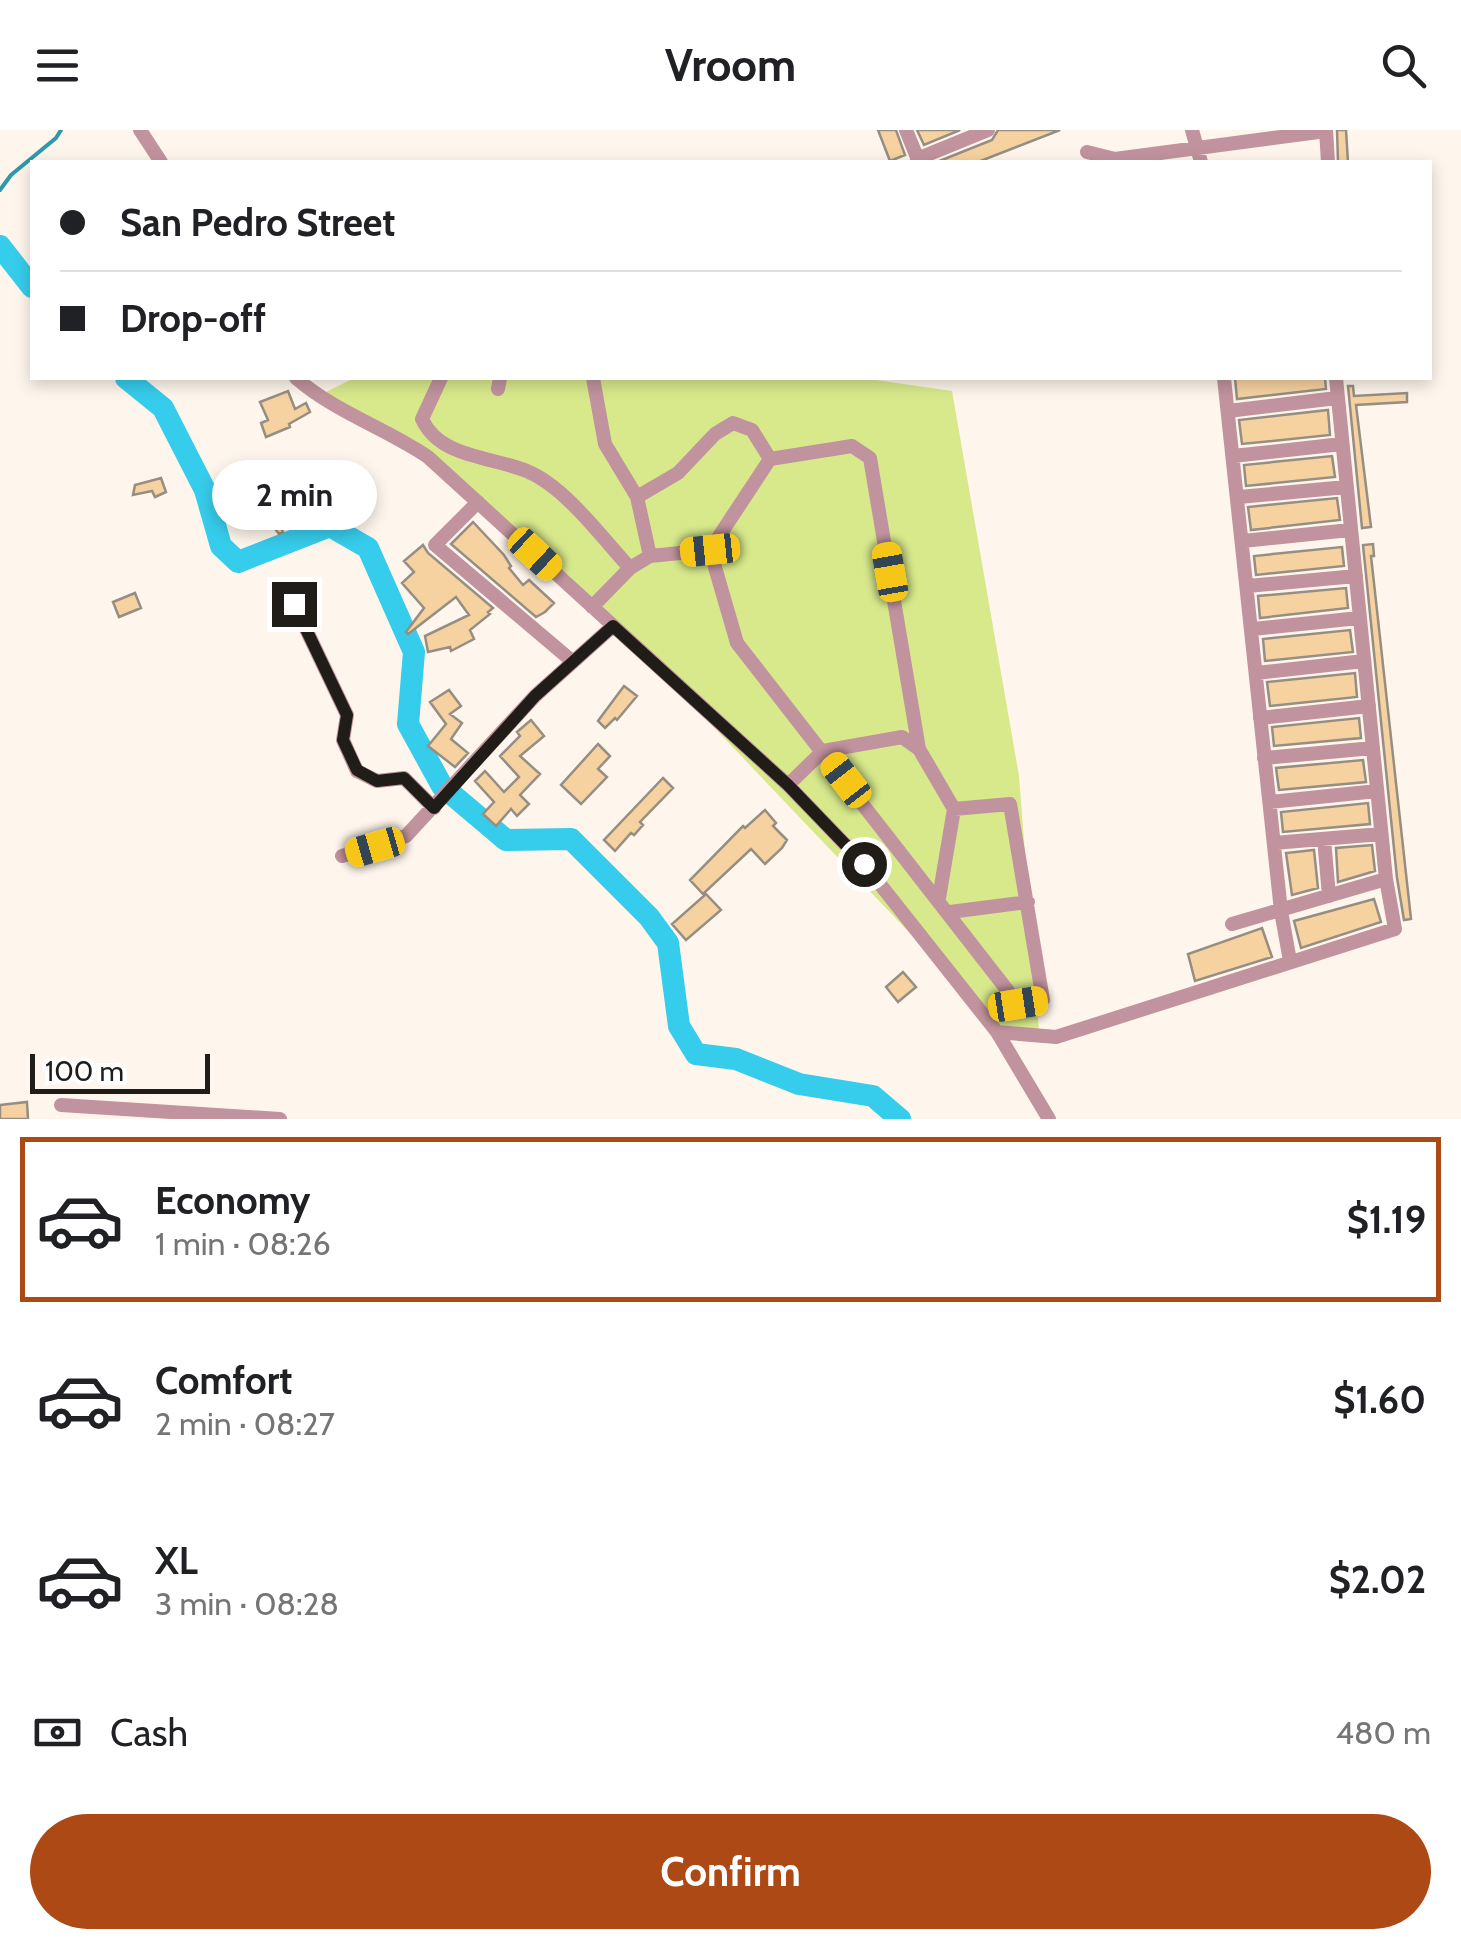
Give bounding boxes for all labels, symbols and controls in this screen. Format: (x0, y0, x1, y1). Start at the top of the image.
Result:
icon: menu (30, 38, 85, 93)
text: Vroom (665, 38, 796, 92)
icon: search (1376, 38, 1431, 93)
text: San Pedro Street (120, 199, 395, 246)
text: Drop-off (120, 295, 266, 342)
callout: 2 min (212, 459, 376, 529)
text: 2 min (256, 475, 333, 514)
car (503, 523, 567, 585)
car (679, 532, 741, 568)
car (870, 540, 910, 604)
route end (272, 582, 317, 627)
car (816, 747, 876, 813)
car (342, 824, 408, 870)
route start (842, 842, 887, 887)
car (986, 984, 1050, 1024)
scale bar (30, 1049, 210, 1094)
text: 100 m (45, 1054, 124, 1088)
icon: car (35, 1175, 125, 1265)
text: Economy (155, 1177, 310, 1224)
text: $1.19 (1347, 1196, 1426, 1243)
text: 1 min · 08:26 (155, 1224, 331, 1263)
icon: car (35, 1355, 125, 1445)
text: Comfort (155, 1357, 292, 1404)
text: $1.60 (1333, 1376, 1426, 1423)
text: 2 min · 08:27 (155, 1404, 335, 1443)
icon: car (35, 1535, 125, 1625)
text: XL (155, 1537, 198, 1584)
text: $2.02 (1329, 1556, 1426, 1603)
text: 3 min · 08:28 (155, 1584, 339, 1623)
icon: cash (30, 1705, 85, 1760)
text: Cash (110, 1709, 188, 1756)
text: 480 m (1336, 1713, 1431, 1752)
button: Confirm (30, 1814, 1431, 1929)

